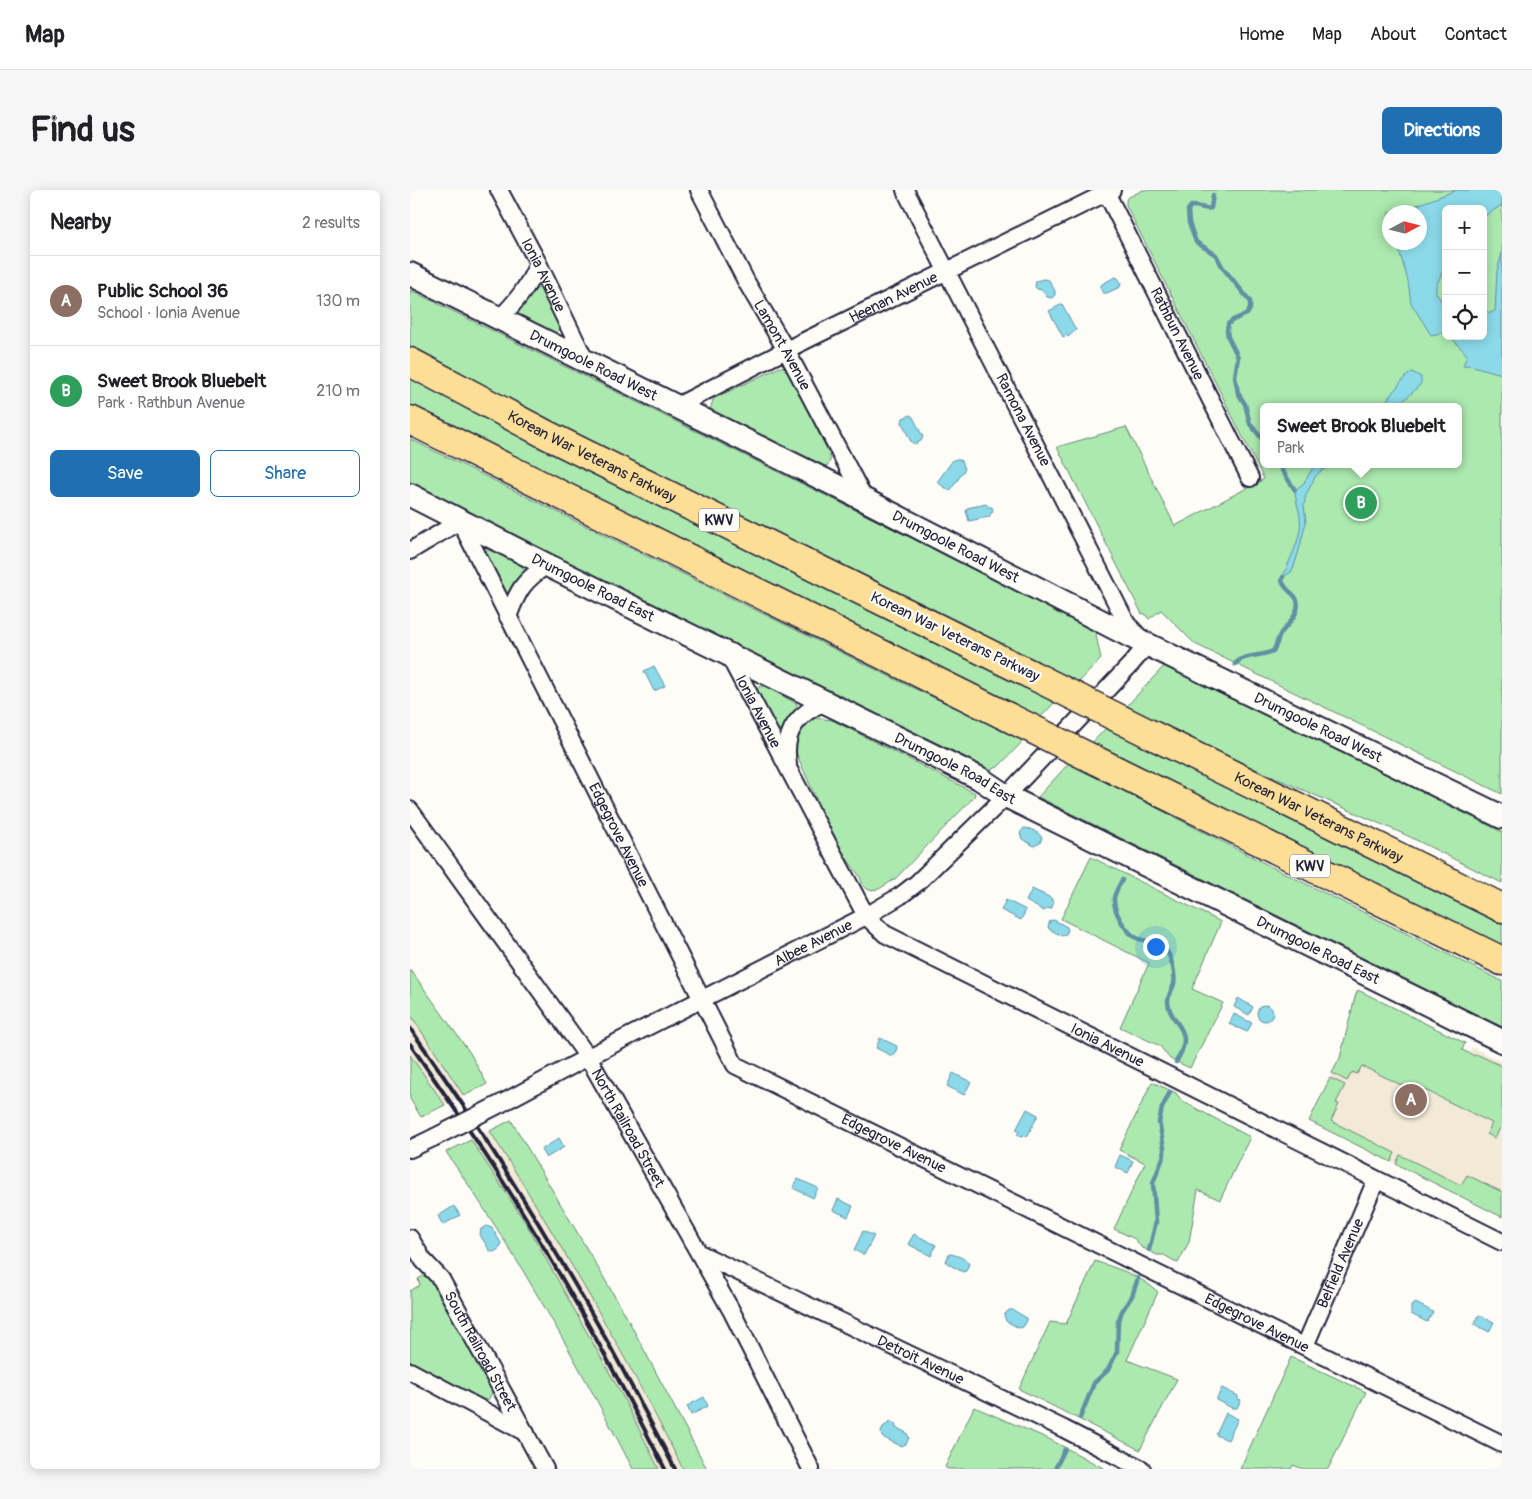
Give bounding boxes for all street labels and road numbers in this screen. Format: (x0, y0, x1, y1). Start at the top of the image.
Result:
street label: Ionia Avenue (517, 235, 570, 315)
street label: Heenan Avenue (846, 267, 941, 327)
street label: Rathbun Avenue (1146, 284, 1209, 384)
street label: Lamont Avenue (749, 296, 815, 394)
street label: Drumgoole Road West (526, 325, 662, 405)
street label: Ramona Avenue (991, 370, 1055, 470)
street label: Korean War Veterans Parkway (504, 406, 680, 507)
street label: Drumgoole Road West (889, 506, 1023, 588)
road number: KWV (699, 508, 739, 532)
street label: Drumgoole Road East (528, 549, 658, 626)
street label: Korean War Veterans Parkway (867, 588, 1043, 687)
street label: Ionia Avenue (731, 672, 786, 752)
street label: Drumgoole Road West (1251, 688, 1386, 767)
street label: Drumgoole Road East (891, 728, 1020, 809)
street label: Korean War Veterans Parkway (1231, 768, 1407, 867)
street label: Edgegrove Avenue (584, 780, 653, 891)
road number: KWV (1290, 854, 1330, 878)
street label: Drumgoole Road East (1253, 912, 1384, 989)
street label: Albee Avenue (771, 915, 856, 970)
street label: Ionia Avenue (1068, 1019, 1148, 1072)
street label: North Railroad Street (587, 1065, 670, 1192)
street label: Edgegrove Avenue (838, 1110, 950, 1178)
street label: Belfield Avenue (1313, 1215, 1368, 1311)
street label: South Railroad Street (440, 1288, 521, 1415)
street label: Edgegrove Avenue (1201, 1289, 1313, 1357)
street label: Detroit Avenue (874, 1331, 968, 1389)

